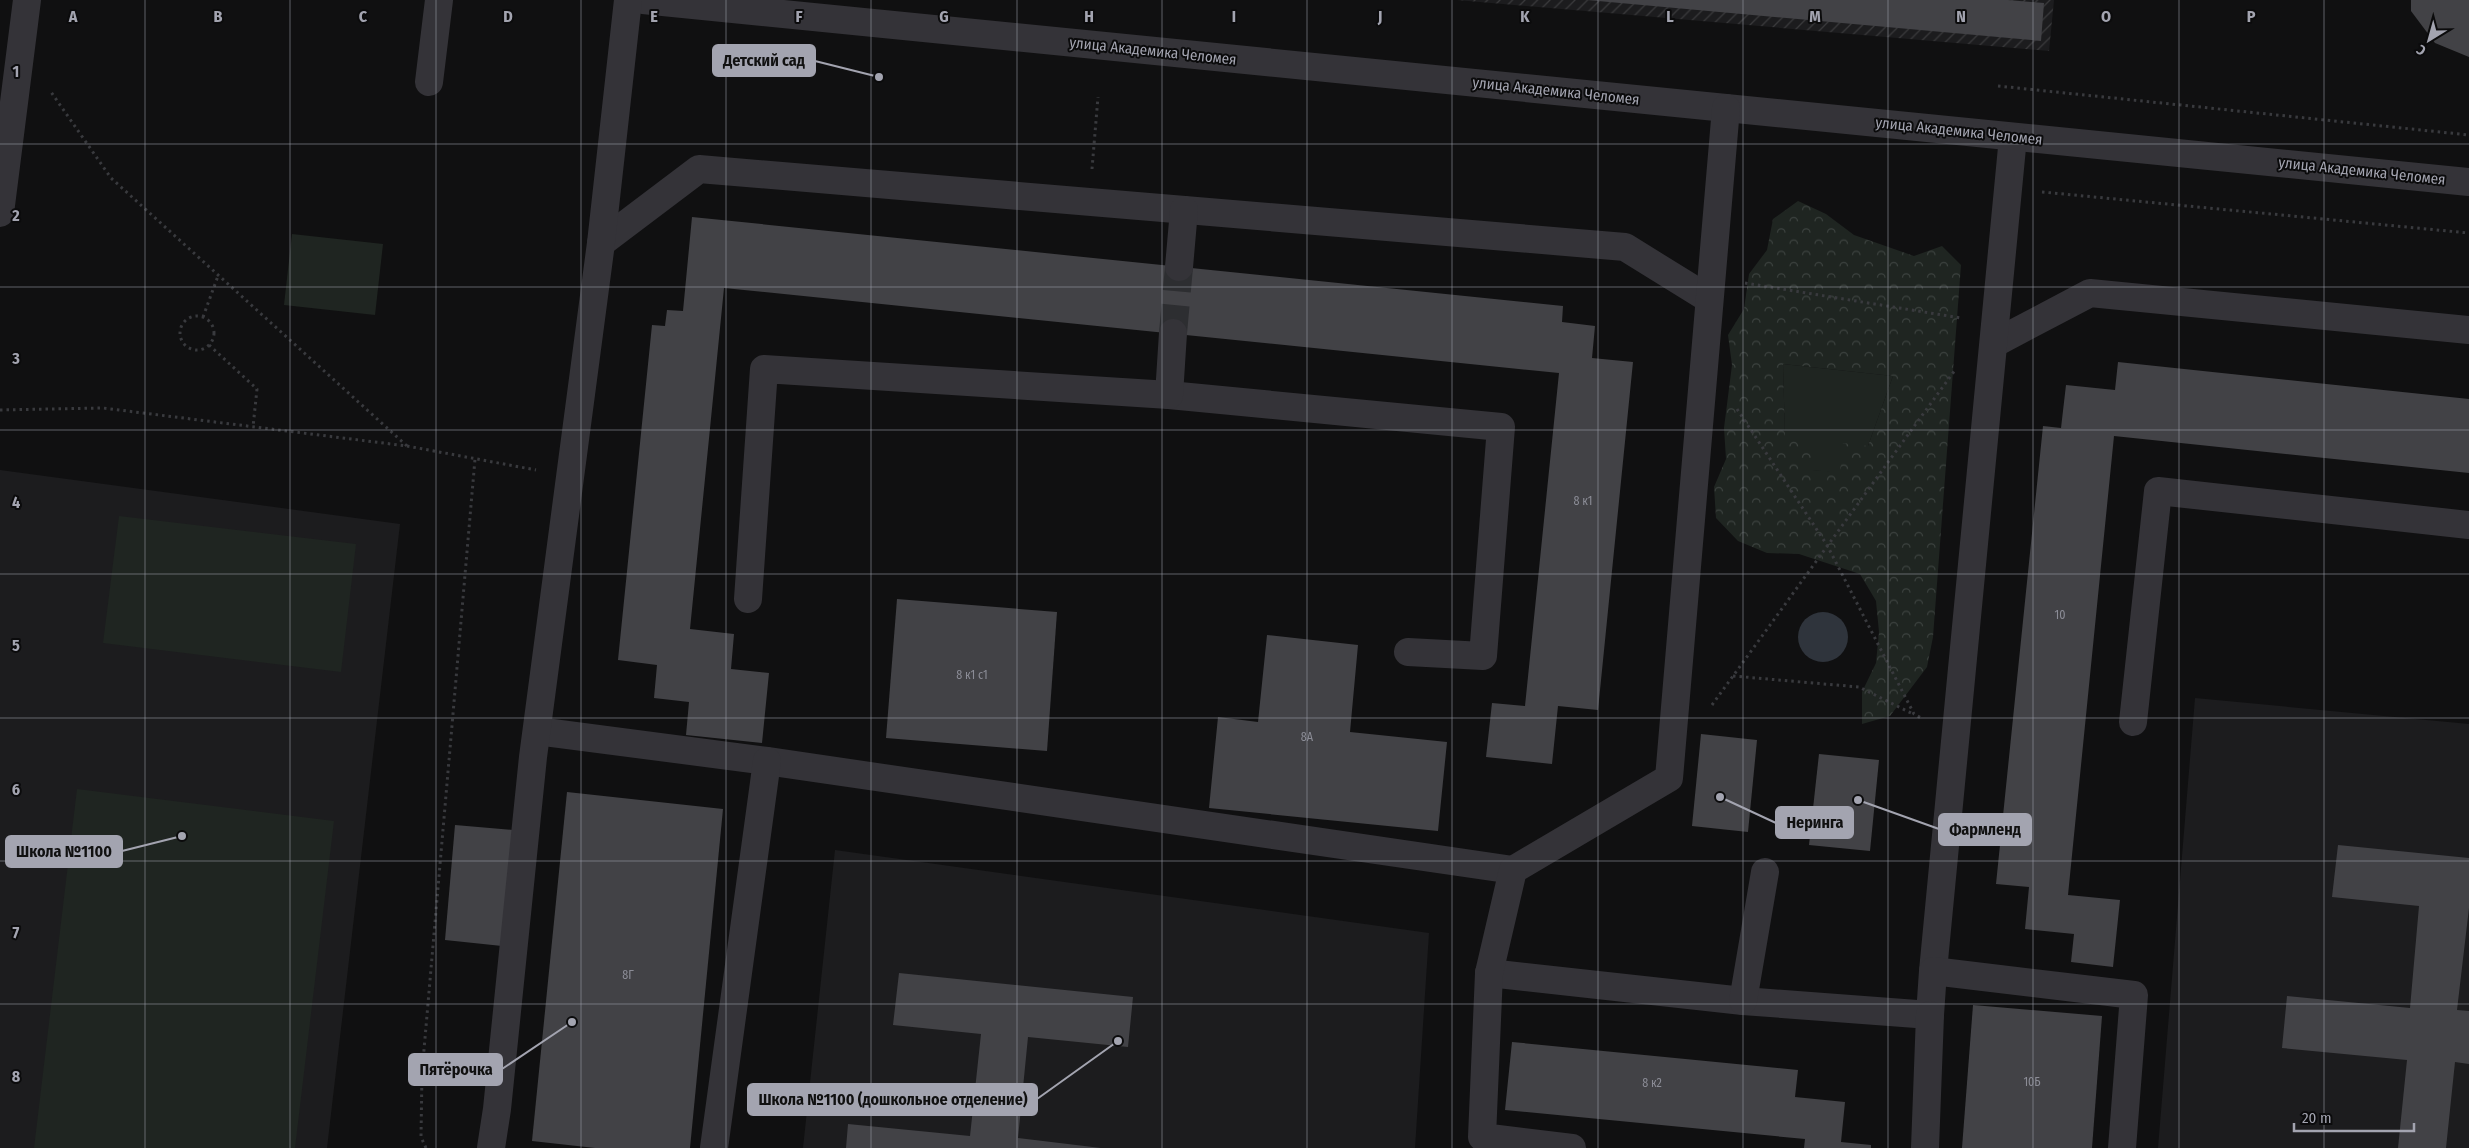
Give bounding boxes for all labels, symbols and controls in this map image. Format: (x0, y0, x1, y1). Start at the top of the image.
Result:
text: A (68, 7, 78, 26)
text: B (214, 7, 223, 26)
text: C (359, 7, 368, 26)
text: D (503, 7, 513, 26)
text: E (650, 7, 658, 26)
text: F (795, 7, 803, 26)
text: G (939, 7, 949, 26)
text: H (1084, 7, 1094, 26)
text: I (1232, 7, 1236, 26)
text: J (1377, 7, 1382, 26)
text: K (1520, 7, 1530, 26)
text: L (1666, 7, 1674, 26)
text: M (1809, 7, 1821, 26)
text: N (1956, 7, 1966, 26)
text: O (2101, 7, 2111, 26)
text: P (2247, 7, 2256, 26)
north arrow (2404, 15, 2454, 65)
street label: улица Академика Челомея (1069, 33, 1237, 69)
text: С (2413, 41, 2430, 59)
callout: Детский сад (713, 45, 815, 76)
text: Детский сад (722, 51, 805, 70)
text: 1 (13, 62, 19, 81)
street label: улица Академика Челомея (1472, 73, 1640, 109)
street label: улица Академика Челомея (1875, 113, 2043, 149)
street label: улица Академика Челомея (2278, 153, 2446, 189)
text: 2 (11, 206, 20, 225)
text: 3 (11, 349, 20, 368)
text: 4 (12, 493, 20, 512)
house number: 8 к1 (1574, 494, 1592, 508)
house number: 10 (2055, 608, 2065, 622)
text: 5 (12, 636, 20, 655)
house number: 8 к1 с1 (956, 668, 988, 682)
house number: 8А (1301, 730, 1314, 744)
text: 6 (12, 780, 20, 799)
callout: Неринга (1776, 807, 1853, 838)
text: Неринга (1786, 813, 1844, 832)
callout: Фармленд (1939, 814, 2031, 845)
text: Фармленд (1949, 820, 2021, 839)
callout: Школа №1100 (6, 836, 122, 867)
text: Школа №1100 (16, 842, 112, 861)
text: 7 (13, 923, 20, 942)
house number: 8Г (622, 968, 634, 982)
callout: Пятёрочка (409, 1054, 502, 1085)
text: Пятёрочка (419, 1060, 493, 1079)
text: 8 (12, 1067, 21, 1086)
house number: 10Б (2023, 1075, 2041, 1089)
house number: 8 к2 (1642, 1076, 1662, 1090)
callout: Школа №1100 (дошкольное отделение) (748, 1084, 1037, 1115)
text: Школа №1100 (дошкольное отделение) (758, 1090, 1028, 1109)
scale bar (2294, 1100, 2414, 1132)
text: 20 m (2302, 1109, 2332, 1127)

